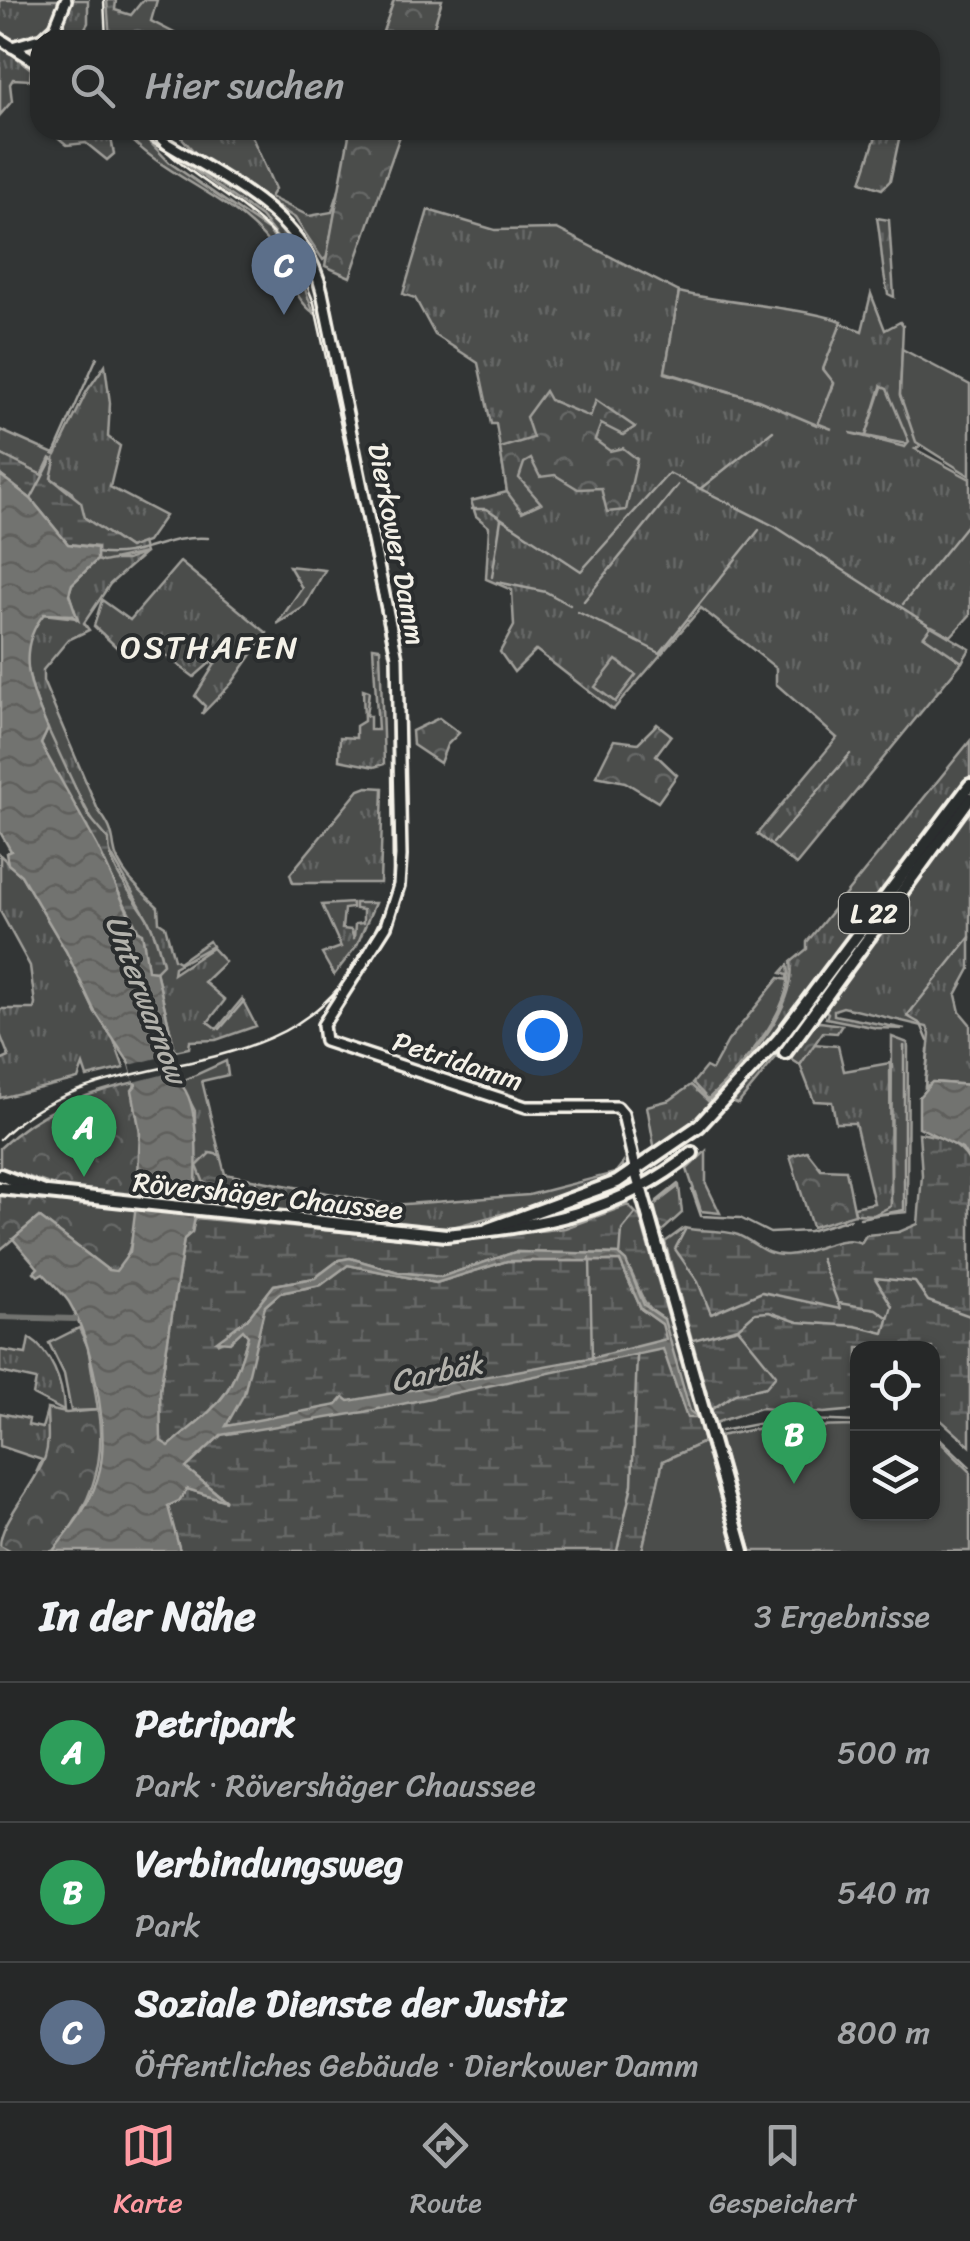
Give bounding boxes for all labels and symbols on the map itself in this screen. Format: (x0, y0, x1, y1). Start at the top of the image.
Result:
pin: C (252, 232, 316, 315)
street label: Dierkower Damm (353, 439, 441, 649)
district label: OSTHAFEN (120, 619, 300, 676)
road number: L 22 (839, 893, 909, 933)
water label: Unterwarnow (89, 907, 204, 1095)
your location (517, 1010, 568, 1061)
street label: Petridamm (386, 1017, 530, 1105)
pin: A (52, 1094, 116, 1177)
street label: Rövershäger Chaussee (131, 1157, 405, 1235)
water label: Carbäk (386, 1335, 490, 1408)
pin: B (762, 1402, 826, 1484)

